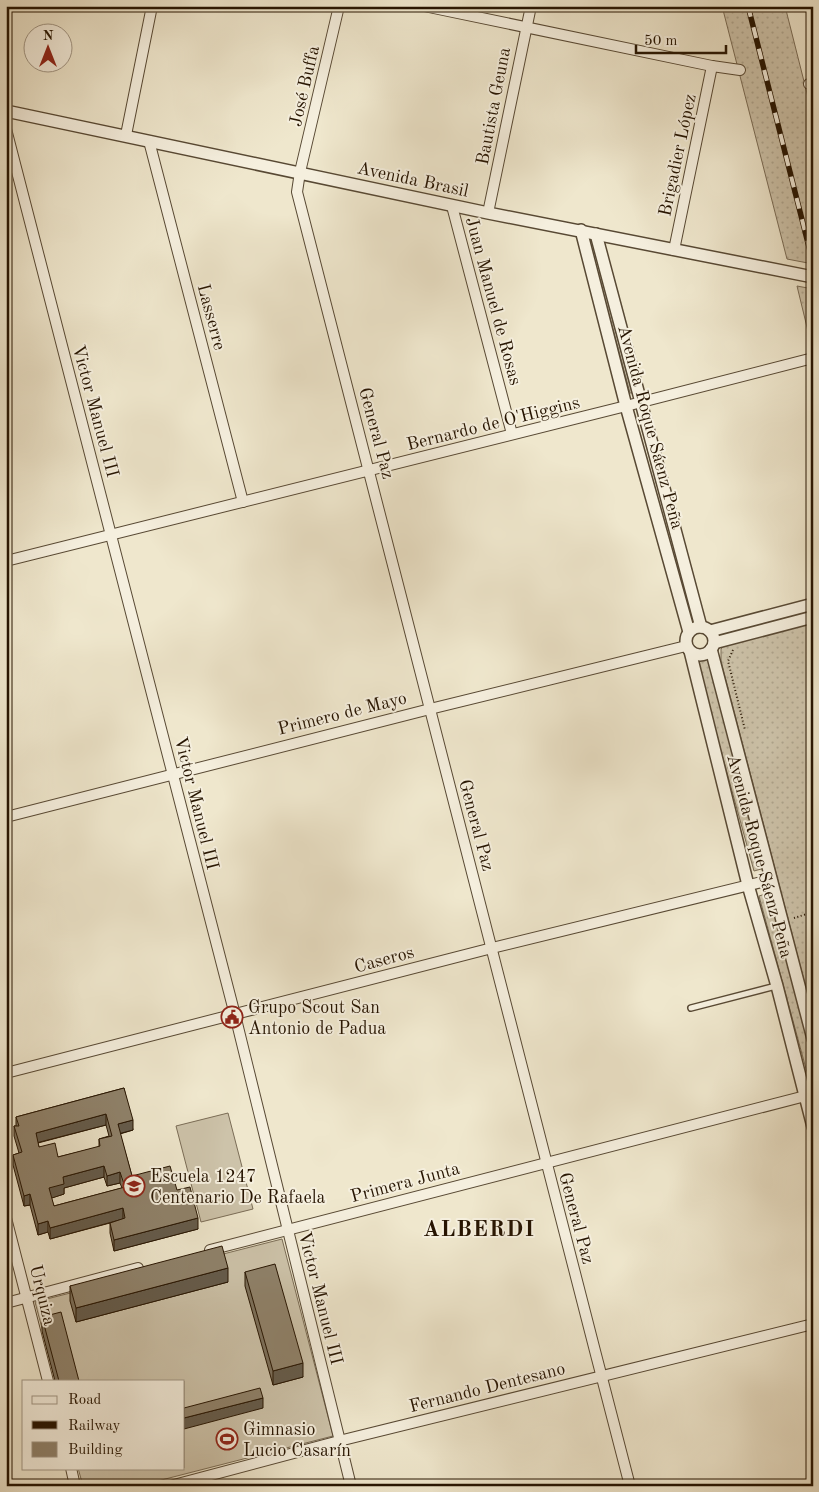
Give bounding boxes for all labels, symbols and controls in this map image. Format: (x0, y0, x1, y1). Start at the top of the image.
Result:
north arrow (22, 22, 72, 72)
scale bar (636, 22, 726, 54)
text: N (43, 29, 54, 43)
text: 50 m (644, 34, 678, 49)
street label: José Buffa (287, 44, 323, 128)
street label: Bautista Geuna (474, 46, 514, 167)
street label: Brigadier López (656, 92, 700, 218)
street label: Avenida Brasil (355, 159, 470, 201)
street label: Juan Manuel de Rosas (462, 215, 524, 388)
street label: Lasserre (194, 282, 229, 352)
street label: Avenida Roque Sáenz Peña (614, 323, 686, 531)
street label: Victor Manuel III (69, 343, 121, 479)
street label: General Paz (355, 386, 397, 481)
street label: Bernardo de O'Higgins (405, 394, 582, 454)
street label: Primero de Mayo (276, 689, 409, 739)
street label: Victor Manuel III (171, 735, 221, 872)
street label: Avenida Roque Sáenz Peña (723, 752, 795, 960)
street label: General Paz (455, 778, 497, 873)
street label: Caseros (352, 943, 416, 977)
place label: Grupo Scout San Antonio de Padua (248, 999, 386, 1038)
public building icon: Grupo Scout San Antonio de Padua (220, 1005, 244, 1029)
street label: Primera Junta (349, 1160, 462, 1206)
place label: Escuela 1247 Centenario De Rafaela (150, 1168, 326, 1207)
street label: General Paz (555, 1171, 597, 1266)
school or university icon: Escuela 1247 Centenario De Rafaela (122, 1174, 146, 1198)
district label: ALBERDI (423, 1219, 535, 1241)
street label: Victor Manuel III (295, 1230, 345, 1367)
street label: Urquiza (26, 1263, 58, 1327)
street label: Fernando Dentesano (407, 1360, 567, 1416)
legend (22, 1380, 185, 1470)
text: Road (68, 1393, 102, 1408)
text: Railway (68, 1419, 121, 1434)
place label: Gimnasio Lucio Casarín (243, 1421, 351, 1460)
sports icon: Gimnasio Lucio Casarín (215, 1427, 239, 1451)
text: Building (68, 1443, 123, 1458)

